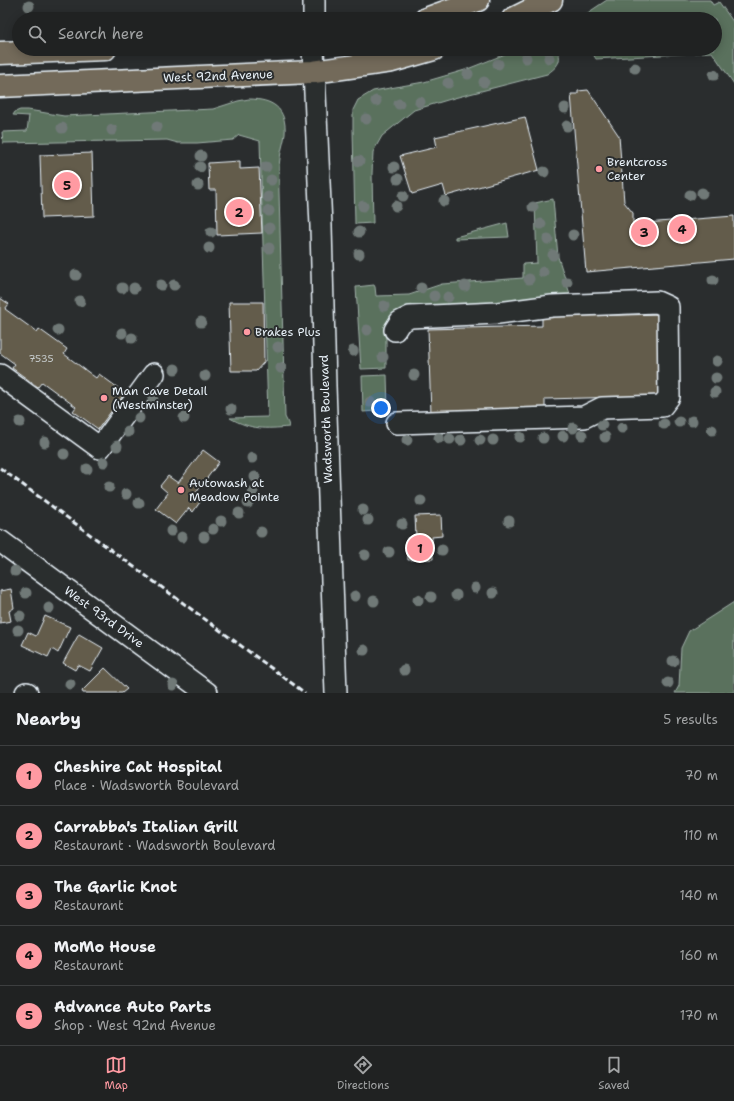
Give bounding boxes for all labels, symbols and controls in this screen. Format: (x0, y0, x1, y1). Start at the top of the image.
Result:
search box (12, 12, 722, 56)
icon: search (26, 23, 48, 45)
text: Search here (58, 24, 144, 44)
street label: West 92nd Avenue (163, 66, 273, 86)
place label: Brentcross Center (607, 154, 667, 184)
marker: Brentcross Center (594, 164, 604, 174)
pin: 5 (54, 170, 80, 200)
pin: 2 (226, 197, 252, 227)
pin: 4 (669, 214, 695, 244)
pin: 3 (631, 217, 657, 247)
place label: Brakes Plus (255, 324, 321, 340)
marker: Brakes Plus (242, 327, 252, 337)
house number: 7535 (28, 352, 54, 365)
street label: Wadsworth Boulevard (316, 354, 336, 484)
place label: Man Cave Detail (Westminster) (112, 383, 208, 413)
marker: Man Cave Detail (Westminster) (99, 393, 109, 403)
your location (371, 398, 391, 418)
place label: Autowash at Meadow Pointe (189, 475, 280, 505)
marker: Autowash at Meadow Pointe (176, 485, 186, 495)
pin: 1 (407, 533, 433, 563)
street label: West 93rd Drive (61, 583, 147, 651)
text: Nearby (16, 708, 81, 730)
text: 5 results (663, 711, 718, 728)
text: Cheshire Cat Hospital (54, 757, 222, 777)
text: 1 (26, 767, 32, 784)
text: 70 m (684, 767, 718, 784)
text: Place · Wadsworth Boulevard (54, 777, 239, 794)
text: Carrabba's Italian Grill (54, 817, 238, 837)
text: 2 (24, 827, 34, 844)
text: 110 m (683, 827, 718, 844)
text: Restaurant · Wadsworth Boulevard (54, 837, 276, 854)
text: The Garlic Knot (54, 877, 177, 897)
text: 3 (24, 887, 34, 904)
text: 140 m (679, 887, 718, 904)
text: Restaurant (54, 897, 124, 914)
text: MoMo House (54, 937, 156, 957)
text: 4 (24, 947, 34, 964)
text: 160 m (680, 947, 718, 964)
text: Restaurant (54, 957, 124, 974)
text: Advance Auto Parts (54, 997, 211, 1017)
text: 5 (25, 1007, 33, 1024)
text: 170 m (680, 1007, 718, 1024)
text: Shop · West 92nd Avenue (54, 1017, 216, 1034)
tab: Map (104, 1054, 128, 1093)
tab: Directions (337, 1054, 389, 1093)
tab: Saved (598, 1054, 630, 1093)

